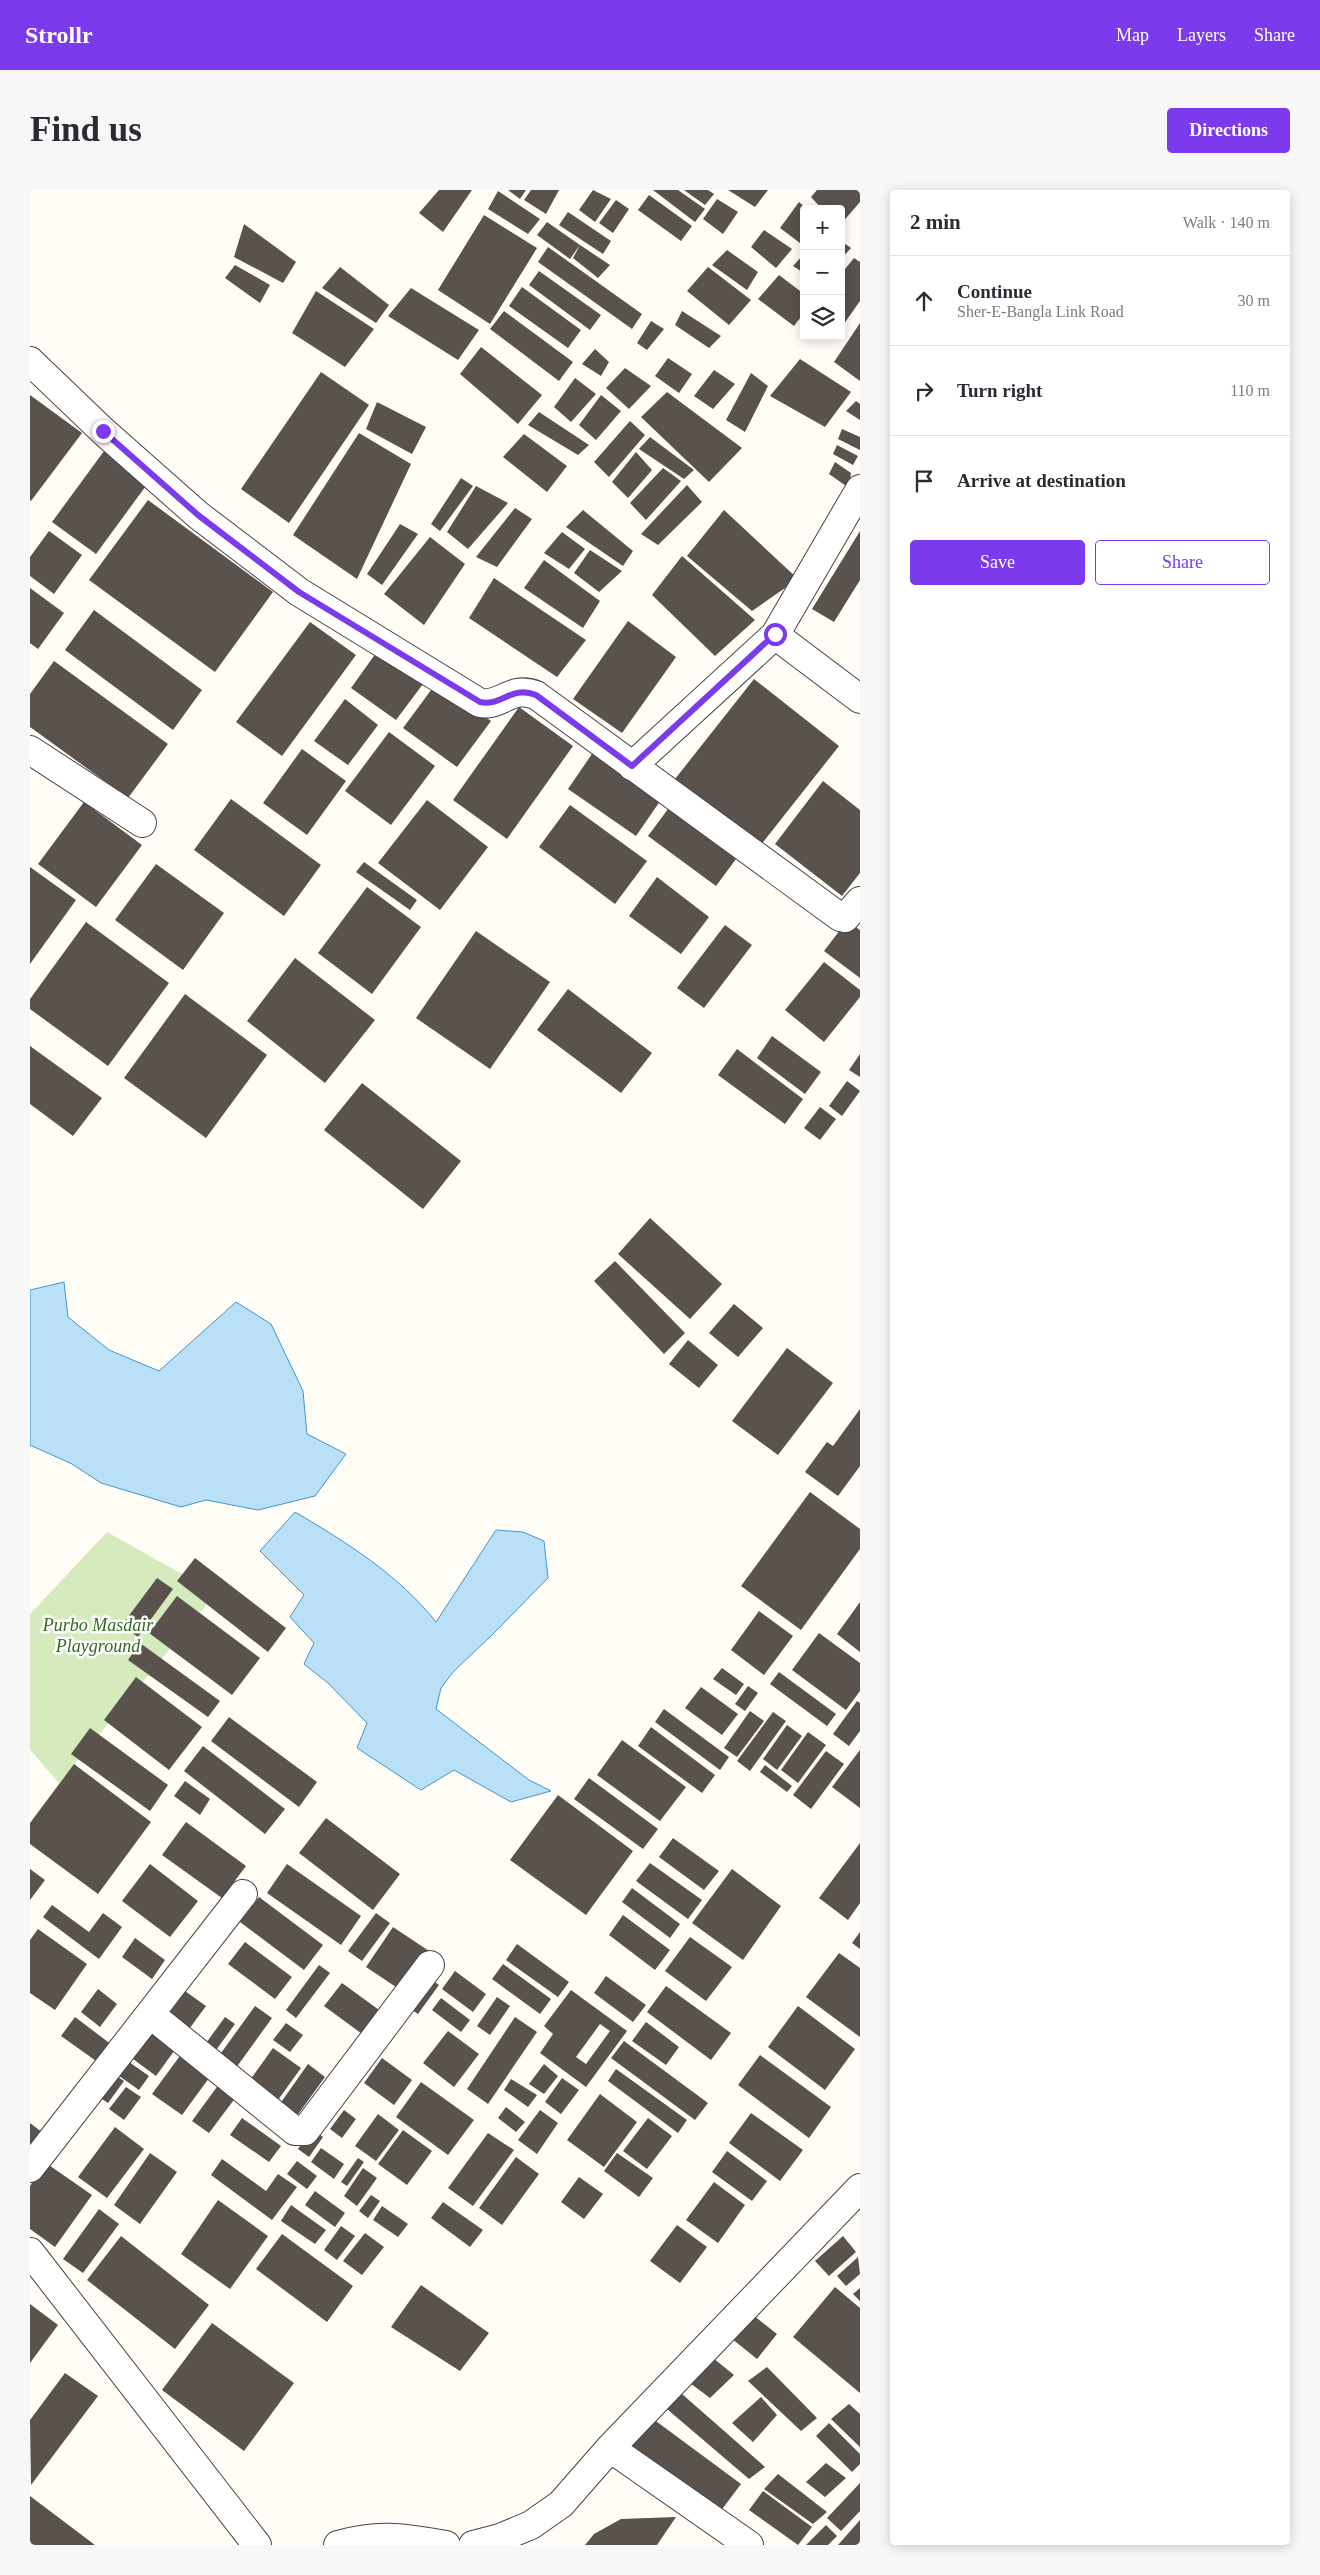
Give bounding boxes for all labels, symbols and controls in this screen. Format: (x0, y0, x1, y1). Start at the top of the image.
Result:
text: Strollr (25, 22, 93, 48)
text: Map (1116, 25, 1149, 45)
text: Layers (1177, 25, 1226, 45)
text: Share (1254, 25, 1295, 45)
button: Directions (1167, 108, 1290, 153)
text: Find us (30, 110, 142, 149)
map controls (800, 205, 845, 340)
button: + (800, 205, 845, 250)
text: 2 min (910, 210, 961, 234)
text: Walk · 140 m (1183, 214, 1270, 231)
button: − (800, 250, 845, 295)
text: Continue (957, 281, 1032, 302)
icon: ahead (910, 287, 938, 315)
text: 30 m (1238, 292, 1270, 309)
button: layers (800, 295, 845, 340)
text: Sher-E-Bangla Link Road (957, 303, 1124, 320)
icon: right (910, 377, 938, 405)
text: Turn right (957, 380, 1042, 401)
text: 110 m (1230, 382, 1270, 399)
route end (92, 420, 115, 443)
icon: arrive (910, 467, 938, 495)
text: Arrive at destination (957, 470, 1126, 491)
button: Save (910, 540, 1085, 585)
button: Share (1095, 540, 1270, 585)
route start (764, 623, 787, 646)
park label: Purbo Masdair Playground (42, 1615, 154, 1656)

